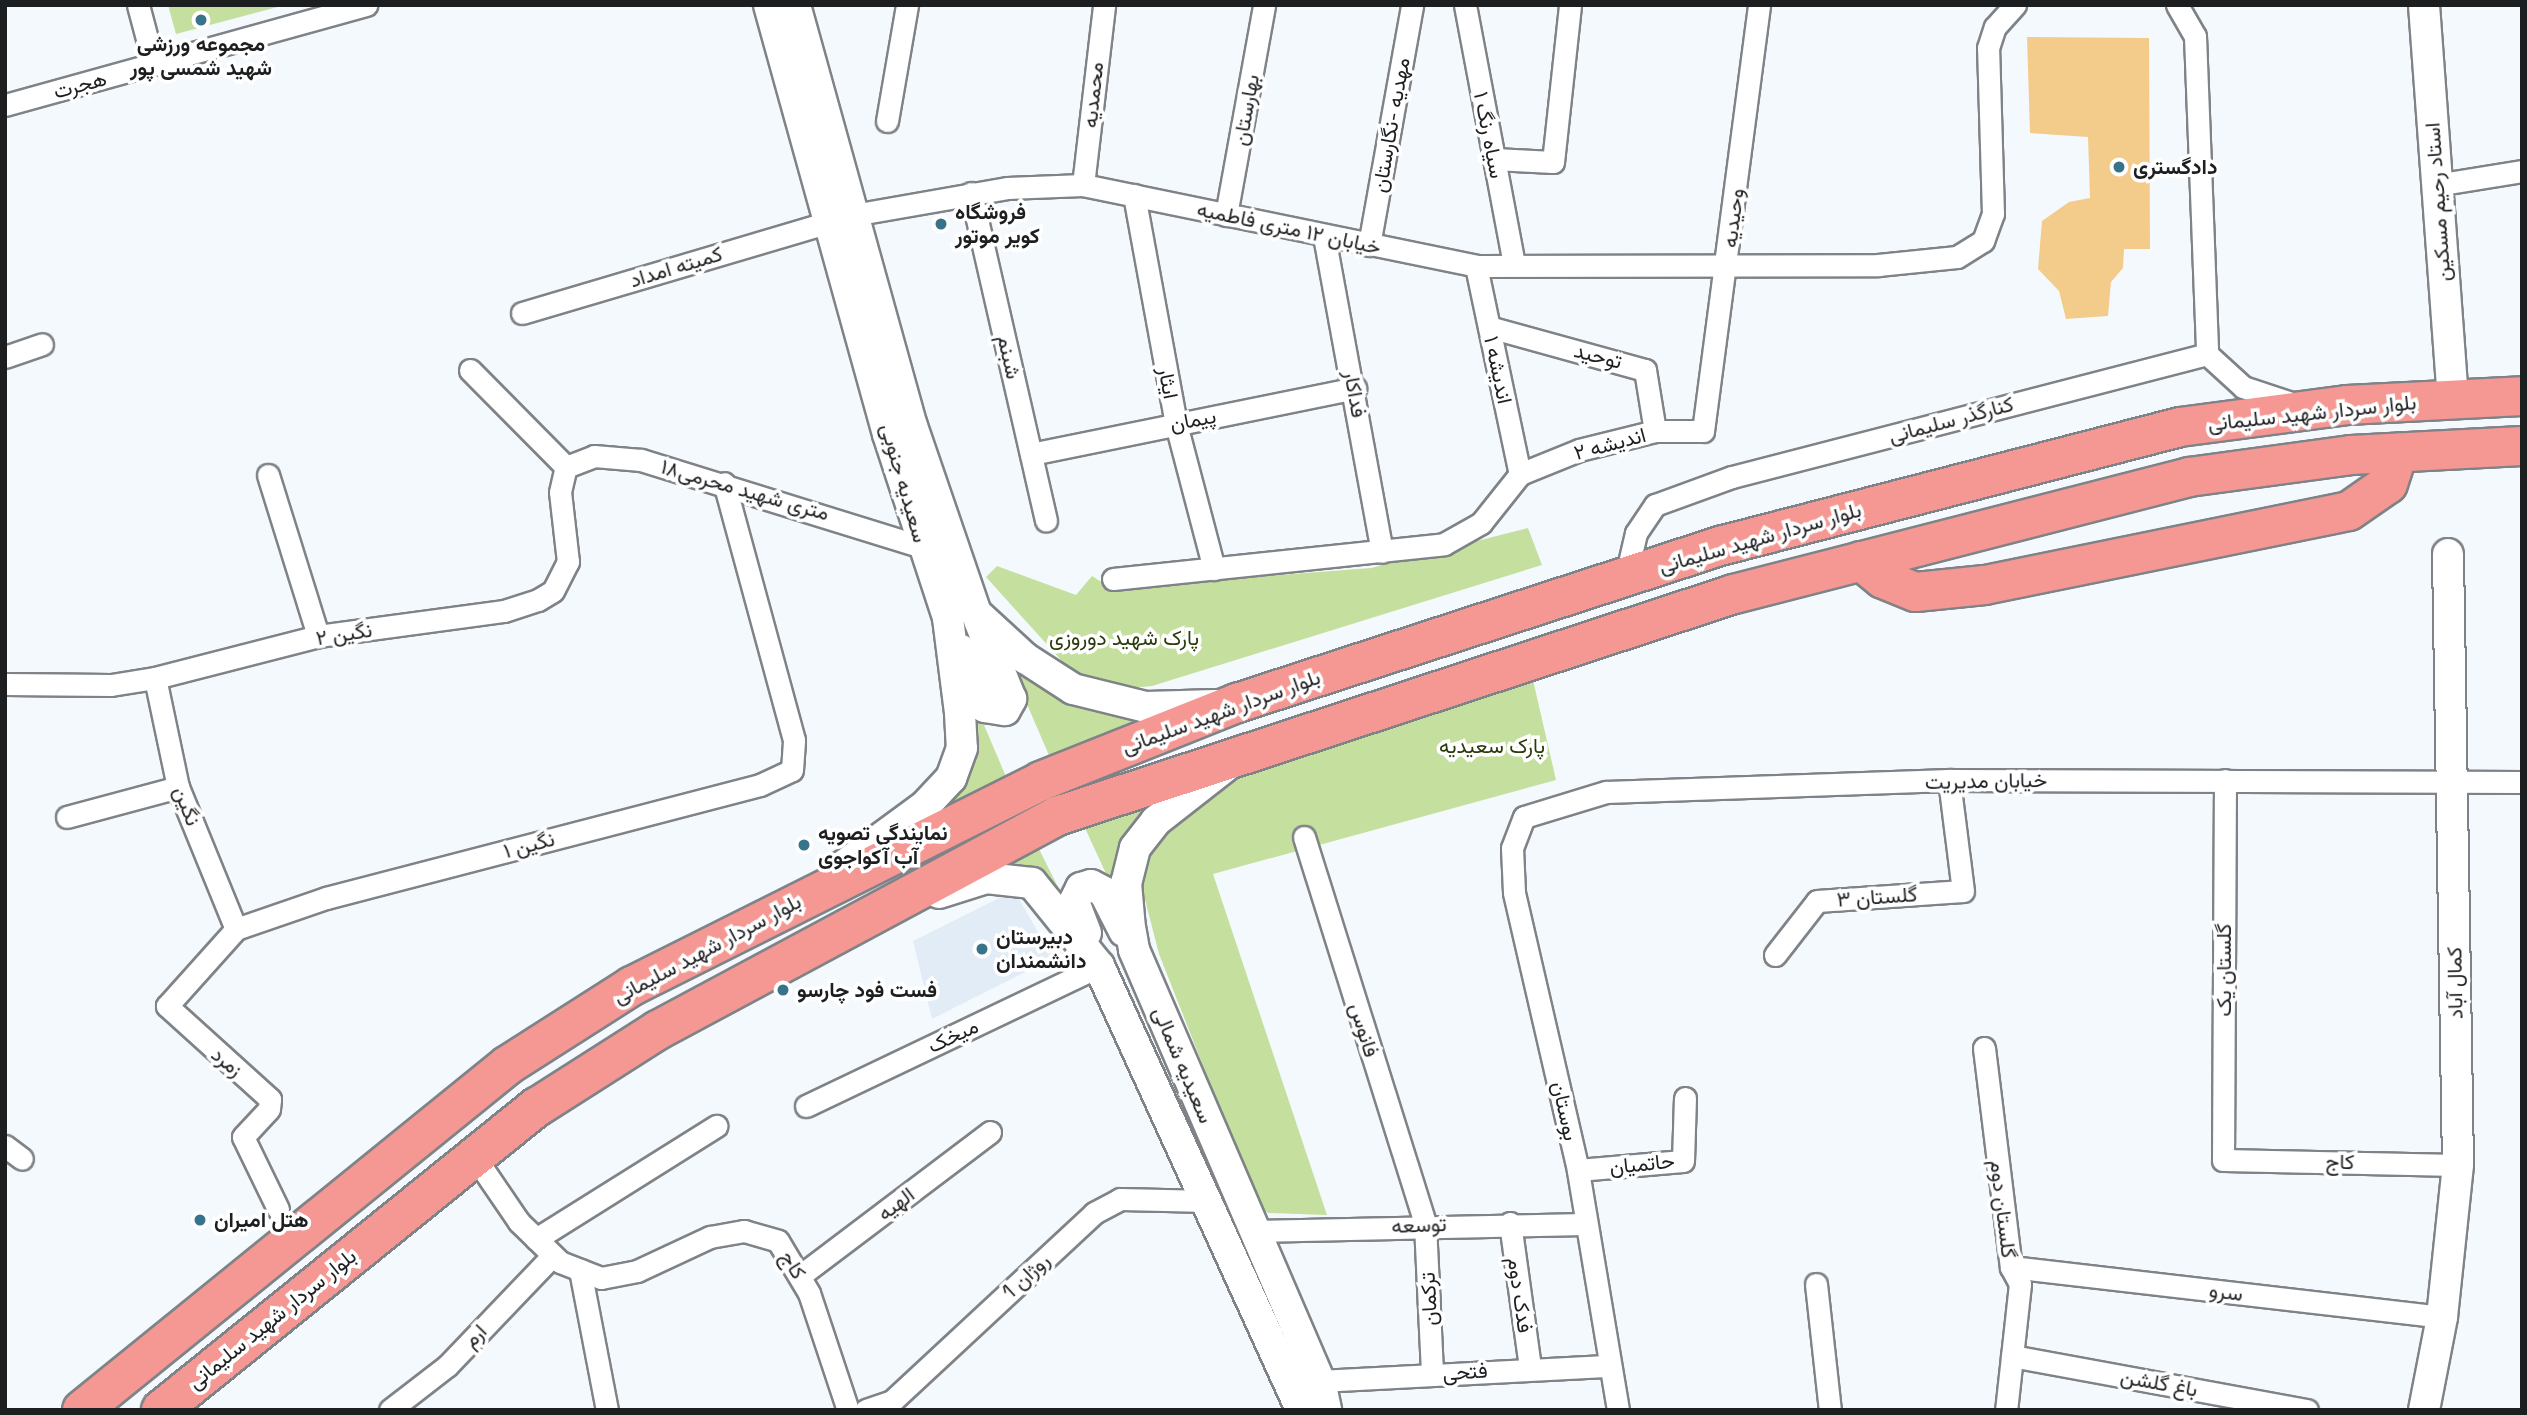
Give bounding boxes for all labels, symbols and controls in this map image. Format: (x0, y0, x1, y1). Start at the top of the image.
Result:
marker: مجموعه ورزشی شهید شمسی پور (193, 12, 209, 28)
place label: مجموعه ورزشی شهید شمسی پور (130, 31, 272, 81)
street label: مهدیه -نگارستان (1367, 55, 1415, 195)
street label: محمدیه (1077, 61, 1109, 129)
street label: هجرت (51, 66, 109, 104)
street label: بهارستان (1227, 72, 1265, 148)
street label: سیاه رنگ ۱ (1468, 89, 1510, 181)
street label: استاد رحیم مسکین (2420, 122, 2456, 282)
place label: دادگستری (2133, 154, 2217, 180)
marker: دادگستری (2111, 159, 2127, 175)
street label: وحیدیه (1717, 187, 1749, 249)
street label: خیابان ۱۲ متری فاطمیه (1195, 196, 1383, 260)
place label: فروشگاه کویر موتور (955, 199, 1040, 249)
marker: فروشگاه کویر موتور (933, 216, 949, 232)
street label: کمیته امداد (627, 241, 725, 293)
street label: شبنم (992, 333, 1026, 381)
street label: اندیشه ۱ (1479, 334, 1517, 406)
street label: توحید (1571, 338, 1625, 374)
street label: ایثار (1153, 365, 1183, 401)
street label: فداکار (1338, 368, 1372, 420)
street label: بلوار سردار شهید سلیمانی (2207, 390, 2417, 436)
street label: کنارگذر سلیمانی (1886, 391, 2016, 449)
street label: پیمان (1168, 403, 1218, 437)
street label: سعیدیه جنوبی (875, 421, 933, 545)
street label: اندیشه ۲ (1571, 422, 1649, 466)
street label: ۱۸متری شهید محرمی (658, 454, 832, 526)
street label: بلوار سردار شهید سلیمانی (1656, 497, 1864, 579)
street label: نگین ۲ (314, 617, 374, 651)
park label: پارک شهید دوروزی (1049, 625, 1199, 651)
street label: بلوار سردار شهید سلیمانی (1118, 664, 1324, 760)
park label: پارک سعیدیه (1439, 733, 1545, 759)
street label: خیابان مدیریت (1925, 767, 2047, 795)
street label: نگین (168, 783, 206, 829)
place label: نمایندگی تصویه آب آکواجوی (818, 820, 948, 870)
street label: نگین ۱ (501, 826, 557, 864)
marker: نمایندگی تصویه آب آکواجوی (796, 837, 812, 853)
street label: گلستان ۳ (1836, 882, 1918, 912)
street label: بلوار سردار شهید سلیمانی (609, 889, 805, 1009)
street label: گلستان یک (2211, 923, 2237, 1017)
place label: دبیرستان دانشمندان (996, 924, 1086, 974)
marker: دبیرستان دانشمندان (974, 941, 990, 957)
street label: کمال آباد (2442, 947, 2468, 1019)
place label: فست فود چارسو (797, 977, 937, 1003)
marker: فست فود چارسو (775, 982, 791, 998)
street label: فانوس (1344, 1000, 1384, 1060)
street label: سعیدیه شمالی (1147, 1003, 1219, 1127)
street label: میخک (924, 1013, 982, 1059)
street label: زمرد (206, 1042, 248, 1082)
street label: بوستان (1546, 1079, 1584, 1143)
street label: حاتمیان (1608, 1148, 1676, 1180)
street label: کاج (2325, 1149, 2355, 1175)
street label: گلستان دوم (1984, 1158, 2022, 1260)
street label: الهیه (872, 1182, 920, 1226)
place label: هتل امیران (214, 1207, 309, 1233)
street label: توسعه (1391, 1211, 1447, 1239)
marker: هتل امیران (192, 1212, 208, 1228)
street label: بلوار سردار شهید سلیمانی (183, 1243, 361, 1395)
street label: کاج (775, 1246, 811, 1284)
street label: روژان 1 (997, 1248, 1055, 1304)
street label: فدک دوم (1502, 1256, 1538, 1334)
street label: ترکمان (1415, 1272, 1443, 1326)
street label: سرو (2208, 1277, 2244, 1307)
street label: ارم (458, 1319, 492, 1353)
street label: فتحی (1442, 1358, 1488, 1386)
street label: باغ گلشن (2118, 1364, 2200, 1402)

